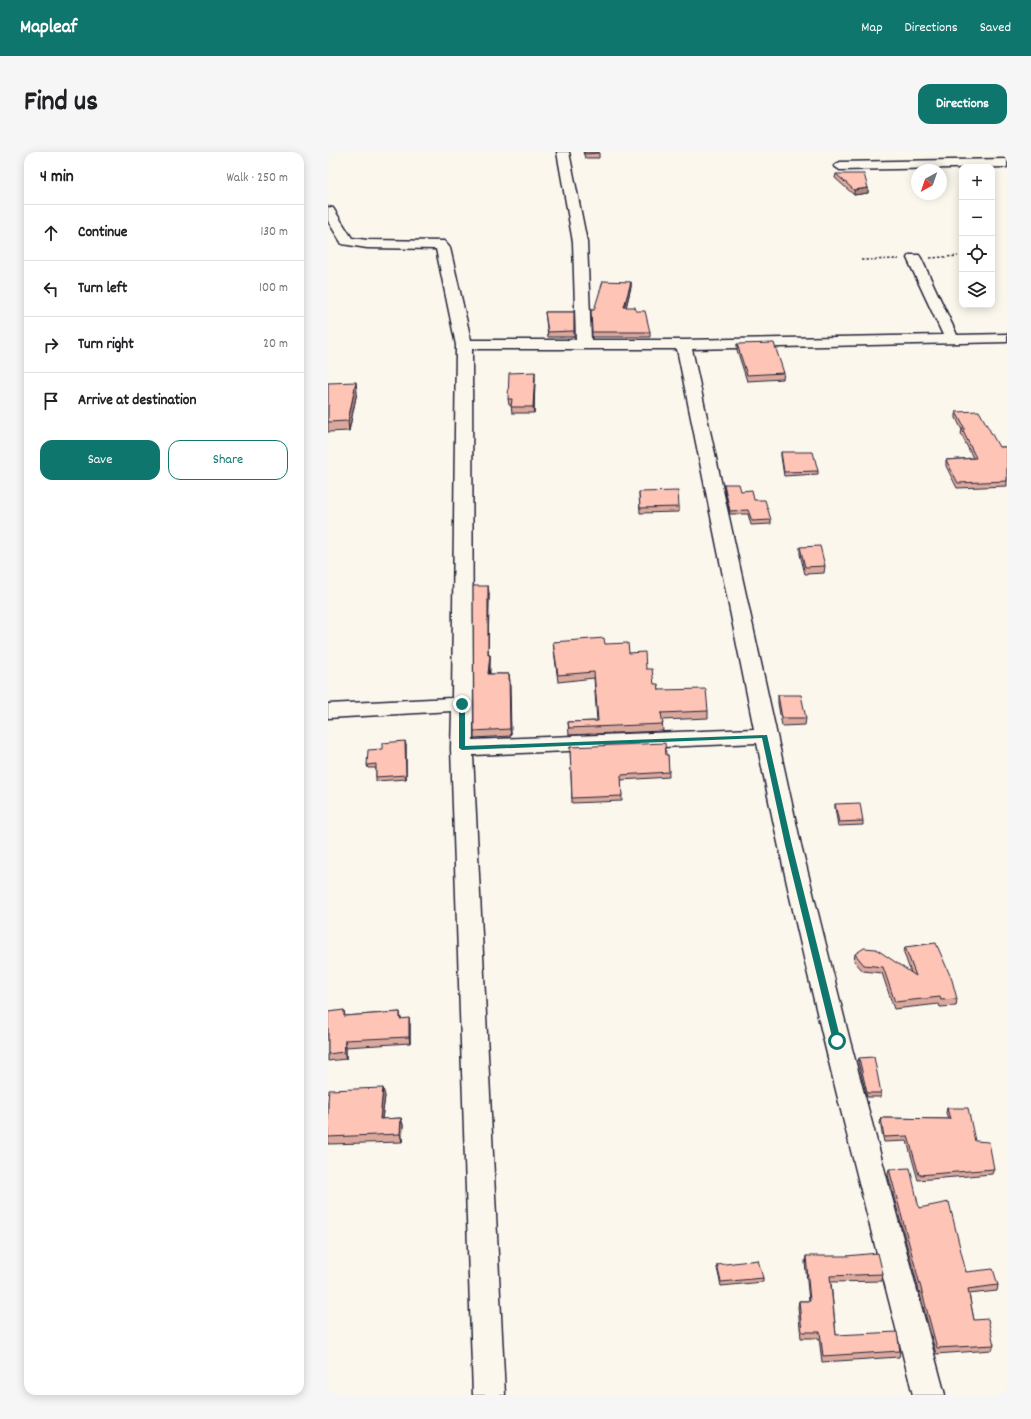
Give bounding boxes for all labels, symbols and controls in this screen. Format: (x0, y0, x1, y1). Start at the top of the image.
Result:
text: Mapleaf (20, 15, 77, 42)
text: Map (861, 18, 883, 38)
text: Directions (905, 18, 958, 38)
text: Saved (980, 18, 1011, 38)
text: Find us (24, 84, 98, 124)
button: Directions (918, 84, 1007, 124)
north arrow (911, 164, 947, 200)
map controls (959, 164, 995, 308)
button: + (959, 164, 995, 200)
text: 4 min (40, 166, 74, 190)
text: Walk · 250 m (226, 169, 288, 188)
button: − (959, 200, 995, 236)
icon: ahead (40, 222, 62, 244)
text: Continue (78, 222, 127, 244)
text: 130 m (260, 223, 288, 242)
button: locate (959, 236, 995, 272)
button: layers (959, 272, 995, 308)
icon: left (40, 278, 62, 300)
text: Turn left (78, 278, 127, 300)
text: 100 m (259, 279, 288, 298)
icon: right (40, 334, 62, 356)
text: Turn right (78, 334, 134, 356)
text: 20 m (263, 335, 288, 354)
icon: arrive (40, 390, 62, 412)
text: Arrive at destination (78, 390, 196, 412)
button: Save (40, 440, 160, 480)
button: Share (168, 440, 288, 480)
route end (453, 695, 471, 713)
route start (828, 1032, 846, 1050)

